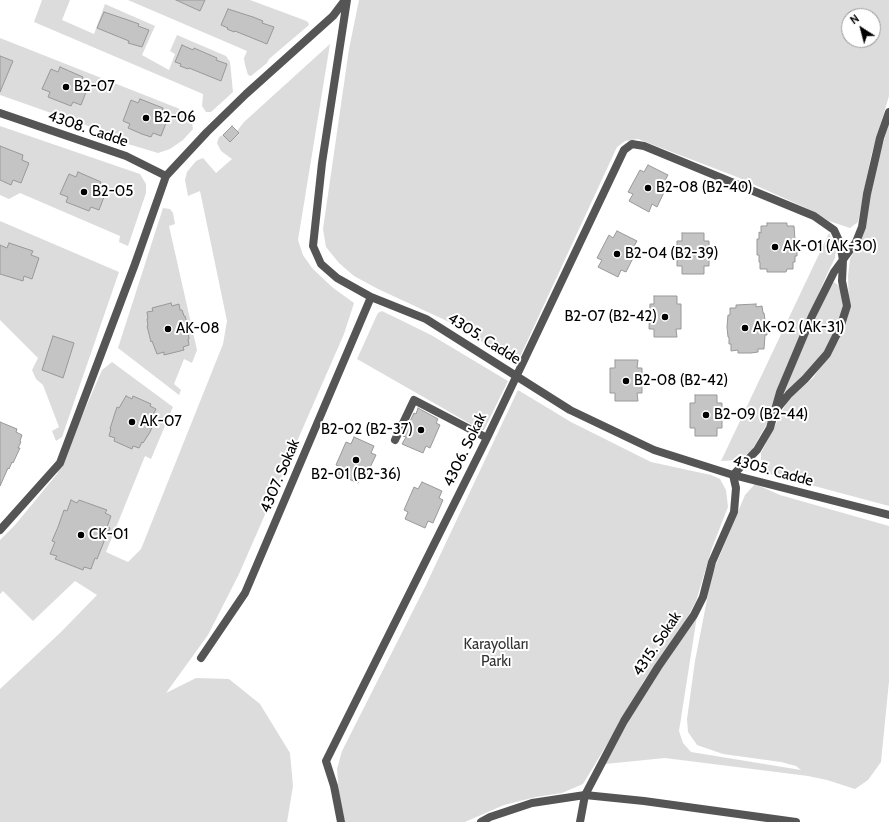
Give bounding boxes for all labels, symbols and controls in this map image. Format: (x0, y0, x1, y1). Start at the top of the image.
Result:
north arrow (841, 8, 881, 48)
text: N (847, 11, 862, 27)
place label: B2-07 (74, 78, 115, 96)
marker: B2-07 (61, 82, 71, 92)
street label: 4308. Cadde (46, 107, 130, 151)
place label: B2-06 (154, 109, 196, 127)
marker: B2-06 (141, 113, 151, 123)
place label: B2-08 (B2-40) (656, 179, 753, 197)
place label: B2-05 (92, 183, 133, 201)
marker: B2-08 (B2-40) (643, 183, 653, 193)
marker: B2-05 (79, 187, 89, 197)
place label: AK-01 (AK-30) (783, 238, 877, 256)
marker: AK-01 (AK-30) (770, 242, 780, 252)
place label: B2-04 (B2-39) (625, 245, 719, 263)
marker: B2-04 (B2-39) (612, 249, 622, 259)
place label: B2-07 (B2-42) (564, 308, 657, 326)
street label: 4305. Cadde (444, 309, 524, 369)
marker: B2-07 (B2-42) (660, 312, 670, 322)
place label: AK-02 (AK-31) (753, 319, 845, 337)
place label: AK-08 (176, 320, 219, 338)
marker: AK-02 (AK-31) (740, 323, 750, 333)
marker: AK-08 (163, 324, 173, 334)
place label: B2-08 (B2-42) (634, 372, 728, 390)
marker: B2-08 (B2-42) (621, 376, 631, 386)
place label: B2-09 (B2-44) (714, 406, 808, 424)
street label: 4306. Sokak (439, 410, 491, 490)
marker: B2-09 (B2-44) (701, 410, 711, 420)
place label: AK-07 (140, 413, 182, 431)
marker: AK-07 (127, 417, 137, 427)
place label: B2-02 (B2-37) (321, 421, 413, 439)
marker: B2-02 (B2-37) (416, 425, 426, 435)
street label: 4307. Sokak (256, 437, 304, 515)
street label: 4305. Cadde (731, 452, 815, 490)
marker: B2-01 (B2-36) (351, 455, 361, 465)
place label: B2-01 (B2-36) (311, 466, 401, 484)
place label: CK-01 (89, 526, 128, 544)
marker: CK-01 (76, 530, 86, 540)
street label: 4315. Sokak (629, 608, 685, 680)
park label: Karayolları Parkı (463, 636, 529, 671)

